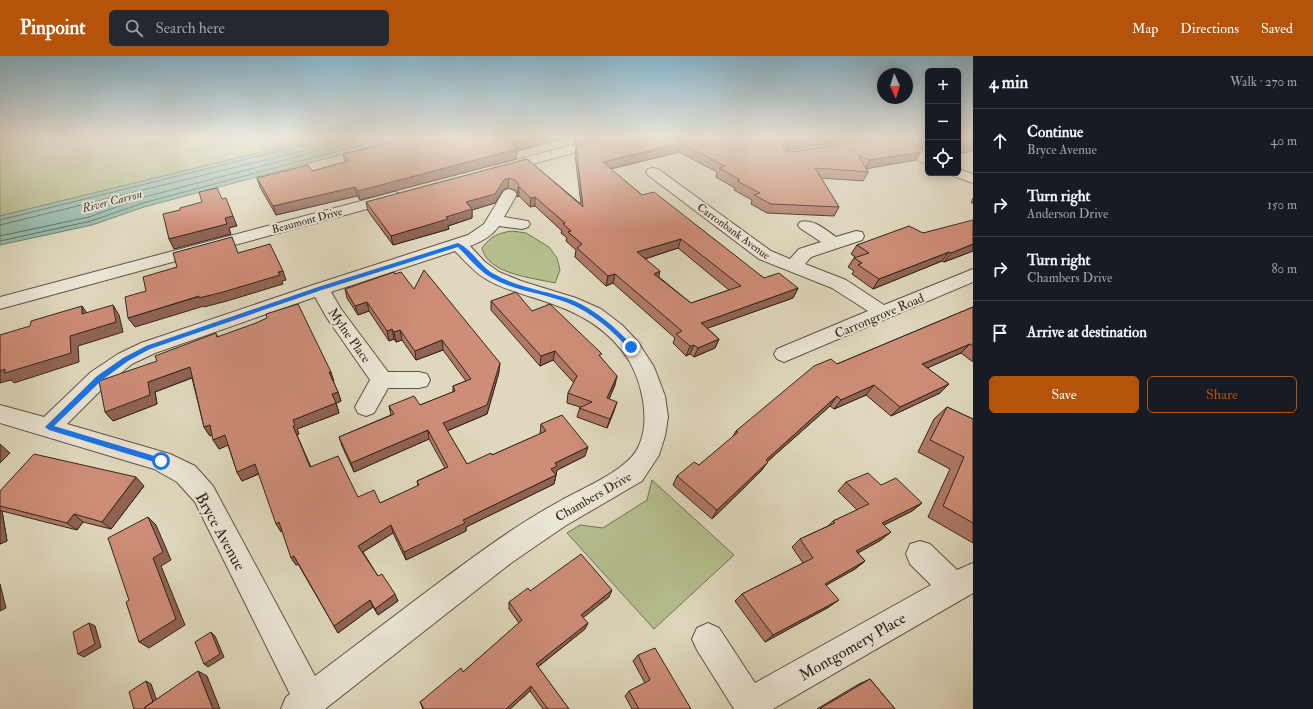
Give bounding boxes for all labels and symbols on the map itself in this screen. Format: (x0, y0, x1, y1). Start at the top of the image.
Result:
north arrow (877, 68, 913, 104)
water label: River Carron (80, 187, 144, 216)
street label: Carronbank Avenue (695, 201, 773, 262)
street label: Beaumont Drive (270, 205, 344, 236)
street label: Carrongrove Road (832, 290, 927, 342)
street label: Mylne Place (324, 305, 374, 367)
route end (622, 338, 640, 356)
route start (152, 452, 170, 470)
street label: Chambers Drive (553, 468, 635, 525)
street label: Bryce Avenue (191, 489, 250, 574)
street label: Montgomery Place (795, 608, 910, 686)

